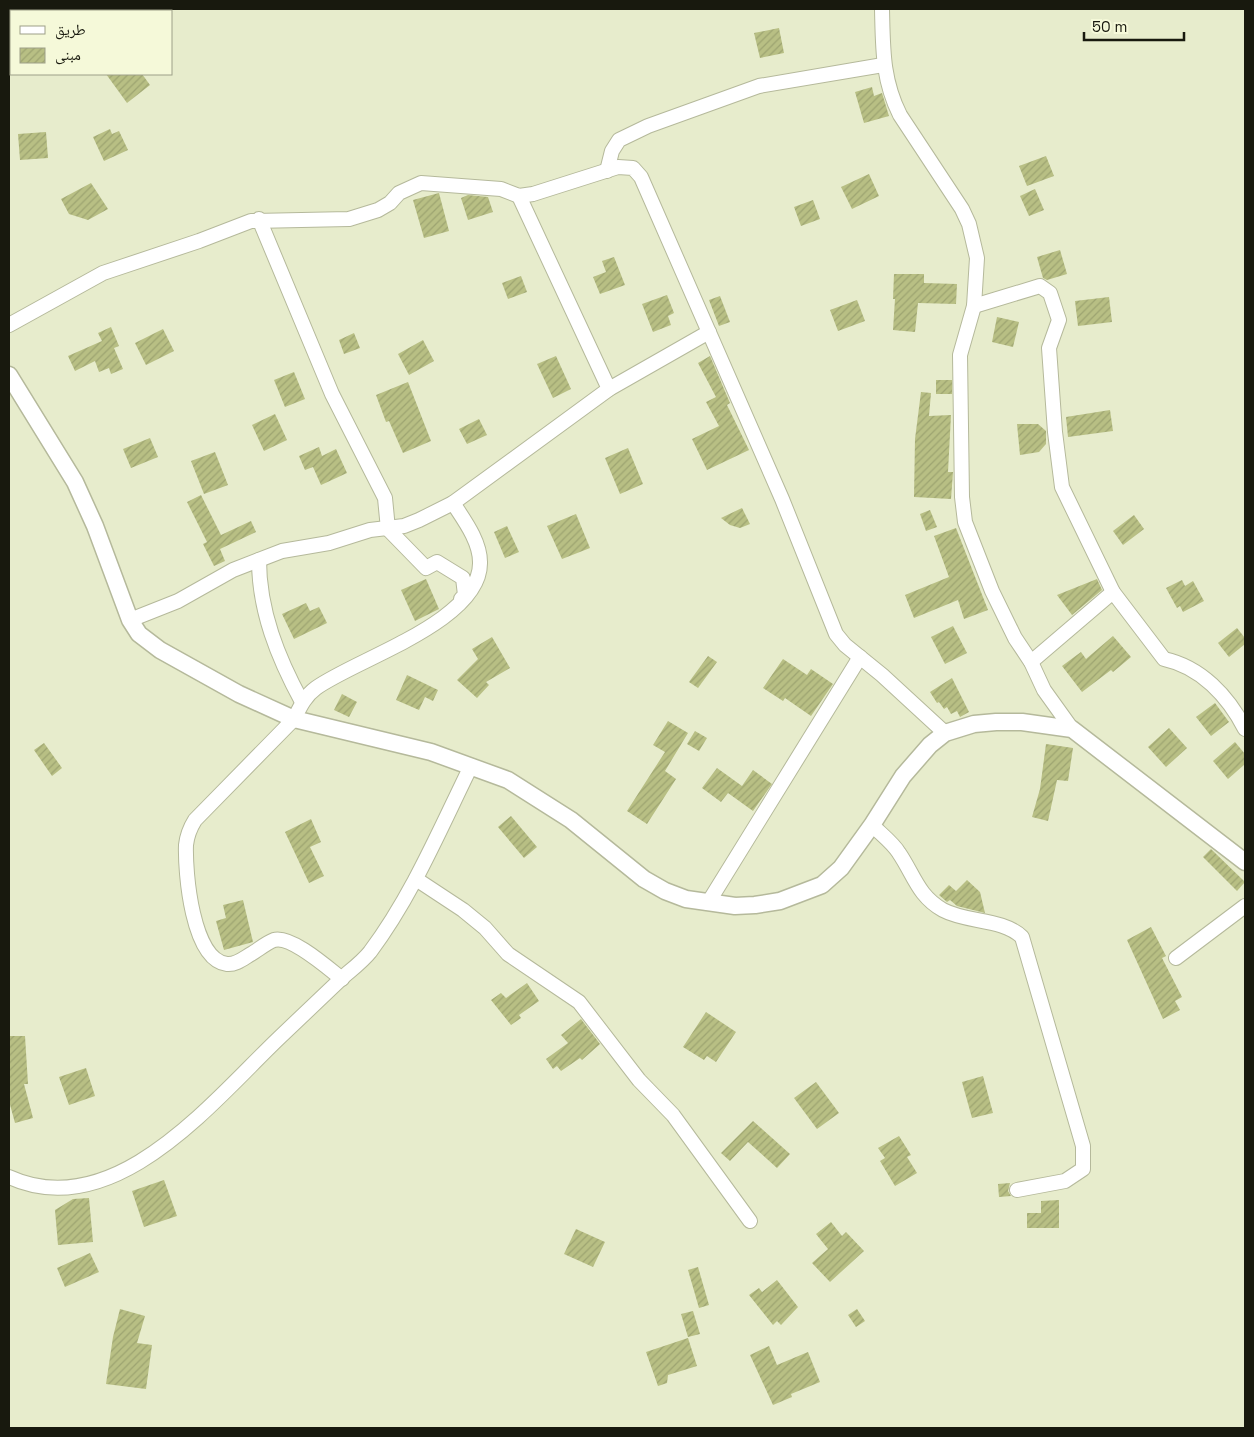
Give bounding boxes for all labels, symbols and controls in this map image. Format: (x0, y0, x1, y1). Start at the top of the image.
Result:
legend (10, 10, 172, 75)
scale bar (1084, 10, 1184, 42)
text: 50 m (1092, 17, 1127, 36)
text: طريق (55, 20, 86, 40)
text: مبنى (55, 45, 81, 65)

